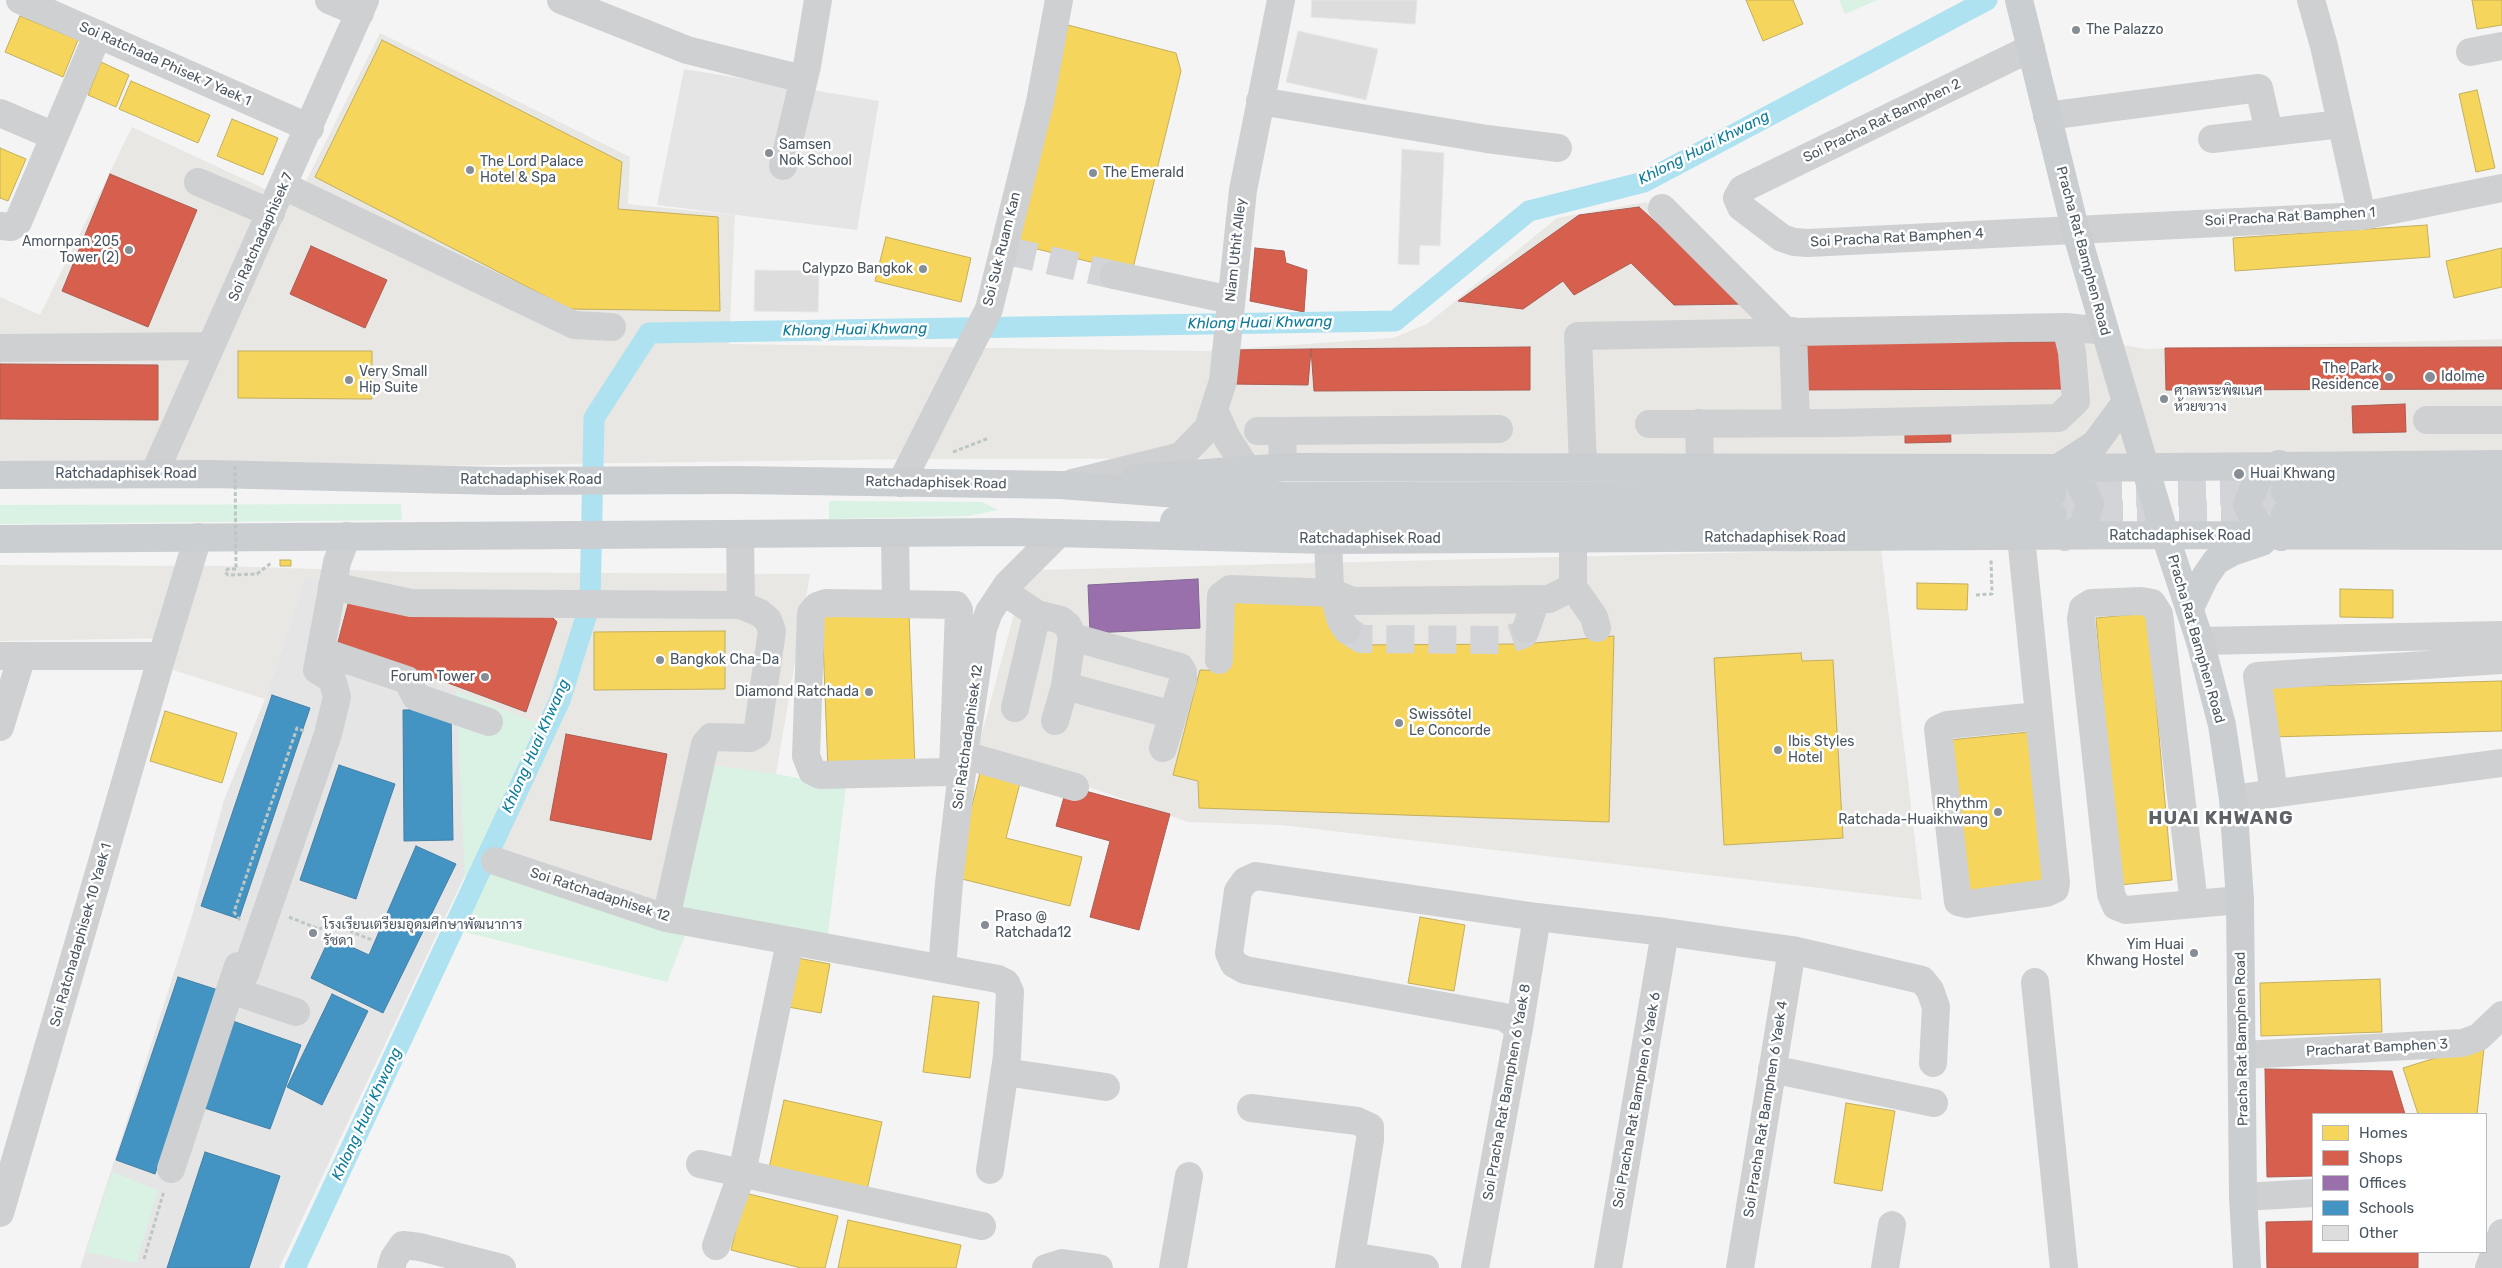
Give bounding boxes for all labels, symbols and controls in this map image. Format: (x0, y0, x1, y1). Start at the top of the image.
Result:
street label: Soi Ratchada Phisek 7 Yaek 1 (76, 18, 254, 110)
place label: The Palazzo (2086, 22, 2164, 38)
marker: The Palazzo (2070, 24, 2082, 36)
street label: Soi Pracha Rat Bamphen 2 (1801, 76, 1963, 166)
water label: Khlong Huai Khwang (1636, 107, 1772, 189)
place label: Samsen Nok School (779, 137, 852, 170)
marker: Samsen Nok School (763, 147, 775, 159)
place label: The Lord Palace Hotel & Spa (480, 154, 584, 186)
marker: The Lord Palace Hotel & Spa (464, 164, 476, 176)
place label: The Emerald (1103, 165, 1184, 181)
street label: Pracha Rat Bamphen Road (2052, 165, 2114, 337)
marker: The Emerald (1087, 167, 1099, 179)
street label: Soi Ratchadaphisek 7 (225, 170, 297, 304)
street label: Soi Suk Ruam Kan (980, 190, 1024, 308)
street label: Niam Uthit Alley (1222, 197, 1250, 303)
street label: Soi Pracha Rat Bamphen 1 (2204, 204, 2376, 230)
street label: Soi Pracha Rat Bamphen 4 (1810, 225, 1984, 251)
place label: Amornpan 205 Tower (2) (22, 234, 119, 266)
marker: Amornpan 205 Tower (2) (123, 244, 135, 256)
place label: Calypzo Bangkok (802, 261, 913, 277)
marker: Calypzo Bangkok (917, 263, 929, 275)
water label: Khlong Huai Khwang (1188, 313, 1332, 333)
water label: Khlong Huai Khwang (783, 320, 927, 340)
place label: The Park Residence (2311, 361, 2379, 394)
place label: Very Small Hip Suite (359, 364, 427, 397)
place label: Idolme (2441, 369, 2485, 385)
marker: Idolme (2423, 370, 2437, 384)
marker: The Park Residence (2383, 371, 2395, 383)
marker: Very Small Hip Suite (343, 374, 355, 386)
place label: ศาลพระพิฆเนศ ห้วยขวาง (2174, 383, 2262, 416)
marker: ศาลพระพิฆเนศ ห้วยขวาง (2158, 393, 2170, 405)
street label: Ratchadaphisek Road (55, 466, 197, 482)
place label: Huai Khwang (2250, 466, 2335, 482)
marker: Huai Khwang (2232, 467, 2246, 481)
street label: Ratchadaphisek Road (460, 472, 602, 488)
street label: Ratchadaphisek Road (865, 473, 1007, 493)
street label: Ratchadaphisek Road (2109, 528, 2251, 544)
street label: Ratchadaphisek Road (1704, 530, 1846, 546)
street label: Ratchadaphisek Road (1299, 531, 1441, 547)
street label: Pracha Rat Bamphen Road (2164, 553, 2228, 725)
place label: Bangkok Cha-Da (670, 652, 779, 668)
marker: Bangkok Cha-Da (654, 654, 666, 666)
street label: Soi Ratchadaphisek 12 (950, 664, 986, 810)
place label: Forum Tower (391, 669, 475, 685)
marker: Forum Tower (479, 671, 491, 683)
water label: Khlong Huai Khwang (498, 676, 574, 816)
place label: Diamond Ratchada (735, 684, 859, 700)
marker: Diamond Ratchada (863, 686, 875, 698)
place label: Swissôtel Le Concorde (1409, 707, 1491, 740)
marker: Swissôtel Le Concorde (1393, 717, 1405, 729)
place label: Ibis Styles Hotel (1788, 734, 1854, 766)
marker: Ibis Styles Hotel (1772, 744, 1784, 756)
place label: Rhythm Ratchada-Huaikhwang (1838, 796, 1988, 829)
marker: Rhythm Ratchada-Huaikhwang (1992, 806, 2004, 818)
district label: HUAI KHWANG (2147, 808, 2295, 830)
street label: Soi Ratchadaphisek 10 Yaek 1 (47, 841, 115, 1029)
street label: Soi Ratchadaphisek 12 (528, 864, 672, 926)
place label: Praso @ Ratchada12 (995, 909, 1072, 942)
place label: โรงเรียนเตรียมอุดมศึกษาพัฒนาการ รัชดา (323, 917, 523, 950)
marker: Praso @ Ratchada12 (979, 919, 991, 931)
marker: โรงเรียนเตรียมอุดมศึกษาพัฒนาการ รัชดา (307, 927, 319, 939)
place label: Yim Huai Khwang Hostel (2086, 937, 2184, 970)
marker: Yim Huai Khwang Hostel (2188, 947, 2200, 959)
street label: Pracha Rat Bamphen Road (2232, 952, 2252, 1126)
street label: Soi Pracha Rat Bamphen 6 Yaek 8 (1480, 982, 1534, 1202)
street label: Soi Pracha Rat Bamphen 6 Yaek 6 (1610, 991, 1664, 1209)
street label: Soi Pracha Rat Bamphen 6 Yaek 4 (1741, 999, 1791, 1219)
street label: Pracharat Bamphen 3 (2306, 1036, 2448, 1060)
water label: Khlong Huai Khwang (328, 1045, 406, 1183)
legend (2312, 1113, 2487, 1253)
text: Homes (2359, 1124, 2408, 1142)
text: Shops (2359, 1149, 2403, 1167)
text: Offices (2359, 1174, 2406, 1192)
text: Schools (2359, 1199, 2414, 1217)
text: Other (2359, 1224, 2398, 1242)

